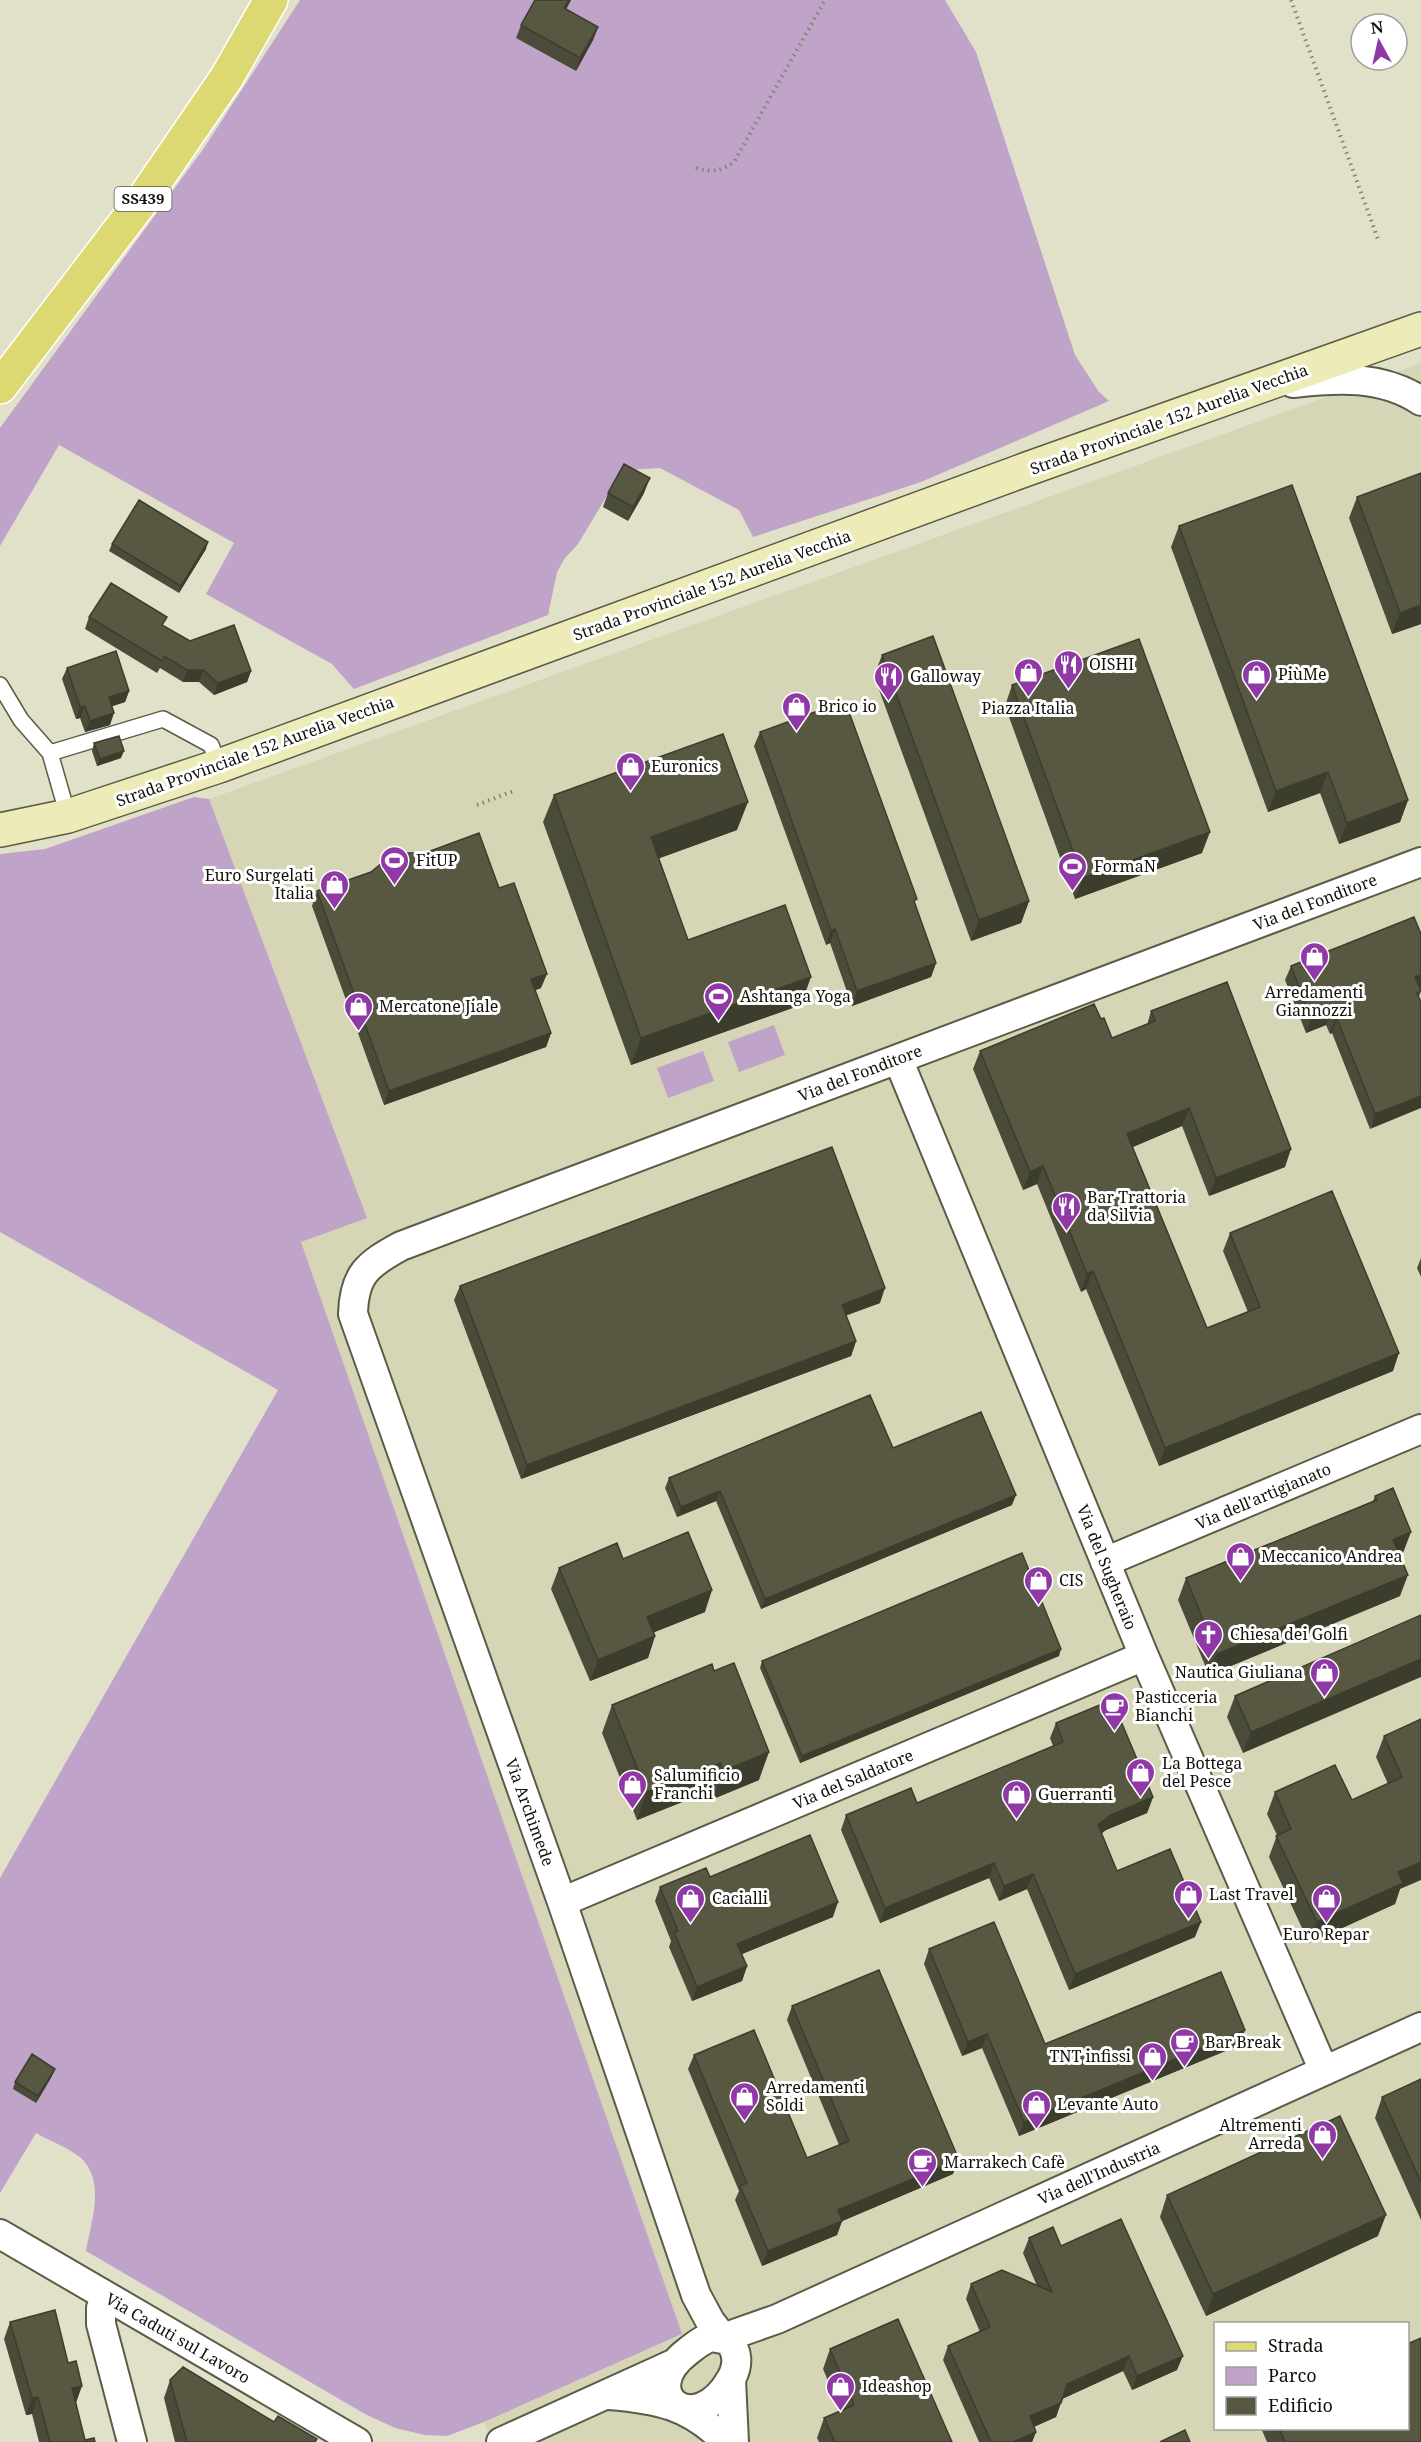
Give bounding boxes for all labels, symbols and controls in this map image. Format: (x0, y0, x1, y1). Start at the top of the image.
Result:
north arrow (1349, 12, 1409, 72)
text: N (1369, 15, 1385, 39)
road number: SS439 (114, 187, 172, 211)
street label: Strada Provinciale 152 Aurelia Vecchia (1027, 358, 1311, 480)
street label: Strada Provinciale 152 Aurelia Vecchia (570, 524, 854, 646)
restaurant icon: OISHI (1052, 648, 1084, 690)
place label: OISHI (1089, 653, 1134, 675)
shop icon: Piazza Italia (1012, 656, 1044, 698)
shop icon: PiùMe (1241, 658, 1273, 700)
restaurant icon: Galloway (873, 660, 905, 702)
place label: PiùMe (1278, 663, 1327, 685)
place label: Galloway (910, 665, 982, 687)
street label: Strada Provinciale 152 Aurelia Vecchia (113, 690, 397, 812)
shop icon: Brico io (781, 690, 813, 732)
place label: Brico io (818, 695, 877, 717)
place label: Piazza Italia (982, 697, 1074, 719)
shop icon: Euronics (614, 750, 646, 792)
place label: Euronics (651, 755, 718, 777)
sports icon: FitUP (379, 844, 411, 886)
place label: FitUP (416, 849, 458, 871)
sports icon: FormaN (1057, 850, 1089, 892)
place label: FormaN (1094, 855, 1156, 877)
place label: Euro Surgelati Italia (205, 864, 314, 904)
shop icon: Euro Surgelati Italia (319, 868, 351, 910)
street label: Via del Fonditore (1250, 868, 1380, 936)
shop icon: Arredamenti Giannozzi (1298, 940, 1330, 982)
sports icon: Ashtanga Yoga (703, 980, 735, 1022)
place label: Arredamenti Giannozzi (1265, 981, 1363, 1021)
place label: Ashtanga Yoga (740, 985, 851, 1007)
shop icon: Mercatone Jiale (342, 990, 374, 1032)
place label: Mercatone Jiale (379, 995, 498, 1017)
street label: Via del Fonditore (795, 1039, 925, 1107)
place label: Bar Trattoria da Silvia (1087, 1186, 1186, 1226)
restaurant icon: Bar Trattoria da Silvia (1050, 1190, 1082, 1232)
street label: Via dell'artigianato (1192, 1458, 1334, 1534)
street label: Via del Sugheraio (1072, 1501, 1142, 1633)
shop icon: Meccanico Andrea (1224, 1540, 1256, 1582)
place label: Meccanico Andrea (1261, 1545, 1403, 1567)
shop icon: CIS (1022, 1564, 1054, 1606)
place label: CIS (1059, 1569, 1083, 1591)
church icon: Chiesa dei Golfi (1193, 1618, 1225, 1660)
place label: Chiesa dei Golfi (1230, 1623, 1348, 1645)
shop icon: Nautica Giuliana (1308, 1656, 1340, 1698)
place label: Nautica Giuliana (1175, 1661, 1303, 1683)
place label: Pasticceria Bianchi (1135, 1686, 1218, 1726)
cafe icon: Pasticceria Bianchi (1098, 1690, 1130, 1732)
street label: Via del Saldatore (789, 1744, 917, 1814)
place label: La Bottega del Pesce (1162, 1752, 1242, 1792)
street label: Via Archimede (500, 1755, 560, 1869)
shop icon: La Bottega del Pesce (1125, 1756, 1157, 1798)
place label: Salumificio Franchi (654, 1764, 740, 1804)
shop icon: Salumificio Franchi (617, 1768, 649, 1810)
shop icon: Guerranti (1001, 1778, 1033, 1820)
place label: Guerranti (1038, 1783, 1113, 1805)
shop icon: Last Travel (1172, 1878, 1204, 1920)
shop icon: Cacialli (675, 1882, 707, 1924)
shop icon: Euro Repar (1310, 1882, 1342, 1924)
place label: Last Travel (1209, 1883, 1294, 1905)
place label: Cacialli (712, 1887, 768, 1909)
place label: Euro Repar (1283, 1923, 1370, 1945)
cafe icon: Bar Break (1168, 2026, 1200, 2068)
place label: Bar Break (1205, 2031, 1282, 2053)
shop icon: TNT infissi (1136, 2040, 1168, 2082)
place label: TNT infissi (1049, 2045, 1131, 2067)
place label: Arredamenti Soldi (766, 2076, 865, 2116)
shop icon: Arredamenti Soldi (729, 2080, 761, 2122)
shop icon: Levante Auto (1020, 2088, 1052, 2130)
place label: Levante Auto (1057, 2093, 1158, 2115)
place label: Altrementi Arreda (1219, 2114, 1302, 2154)
shop icon: Altrementi Arreda (1307, 2118, 1339, 2160)
street label: Via dell'Industria (1034, 2136, 1164, 2210)
cafe icon: Marrakech Cafè (907, 2146, 939, 2188)
place label: Marrakech Cafè (944, 2151, 1065, 2173)
street label: Via Caduti sul Lavoro (102, 2288, 254, 2388)
legend (1214, 2322, 1409, 2430)
text: Strada (1268, 2333, 1324, 2357)
text: Parco (1268, 2363, 1317, 2387)
shop icon: Ideashop (825, 2370, 857, 2412)
place label: Ideashop (862, 2375, 932, 2397)
text: Edificio (1268, 2393, 1333, 2417)

